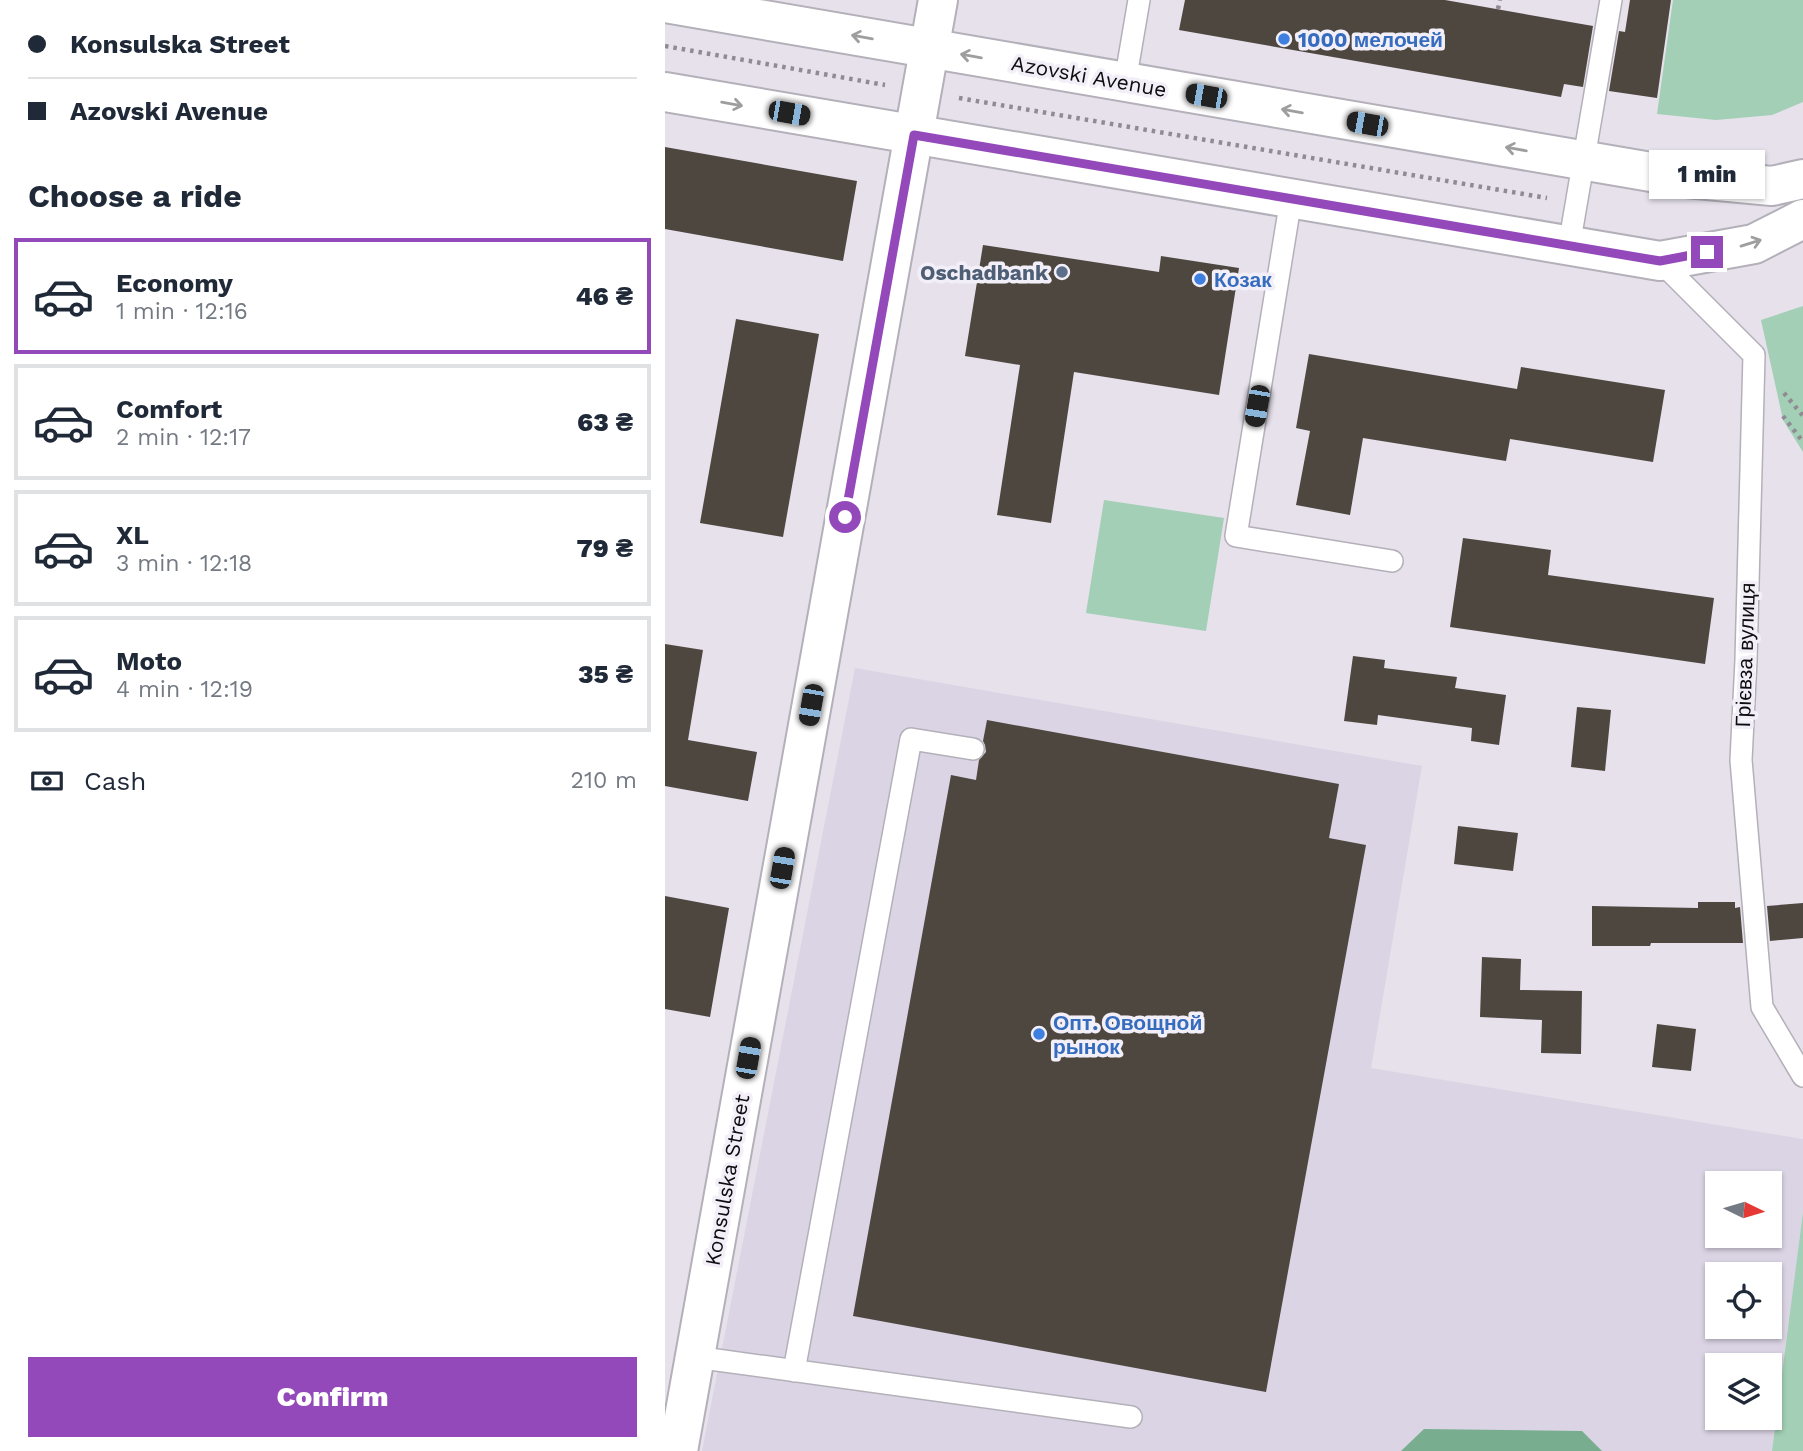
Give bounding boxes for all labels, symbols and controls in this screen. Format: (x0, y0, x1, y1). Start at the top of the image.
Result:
place label: 1000 мелочей (1298, 27, 1443, 52)
text: Konsulska Street (70, 29, 290, 59)
one-way arrow (851, 30, 874, 43)
marker: 1000 мелочей (1276, 31, 1292, 47)
one-way arrow (960, 49, 983, 62)
street label: Azovski Avenue (1009, 50, 1169, 102)
car (1184, 82, 1229, 110)
text: Azovski Avenue (70, 96, 268, 126)
one-way arrow (720, 98, 743, 111)
car (767, 99, 812, 127)
one-way arrow (1281, 104, 1304, 117)
car (1345, 110, 1390, 138)
one-way arrow (1505, 142, 1528, 155)
callout: 1 min (1649, 150, 1765, 200)
text: 1 min (1677, 161, 1737, 188)
text: Choose a ride (28, 177, 242, 215)
route end (1691, 236, 1723, 268)
one-way arrow (1740, 236, 1762, 248)
place label: Oschadbank (920, 260, 1049, 285)
marker: Oschadbank (1054, 264, 1070, 280)
icon: car (32, 265, 95, 328)
place label: Козак (1214, 267, 1272, 292)
text: Economy (116, 268, 233, 298)
marker: Козак (1192, 271, 1208, 287)
text: 46 ₴ (575, 281, 633, 311)
text: 1 min · 12:16 (116, 298, 248, 325)
car (1244, 383, 1271, 429)
icon: car (32, 391, 95, 454)
text: Comfort (116, 394, 222, 424)
text: 63 ₴ (577, 407, 633, 437)
text: 2 min · 12:17 (116, 424, 251, 451)
route start (829, 501, 861, 533)
icon: car (32, 517, 95, 580)
text: XL (116, 520, 149, 550)
text: 79 ₴ (576, 533, 633, 563)
text: 3 min · 12:18 (116, 550, 252, 577)
street label: Грієвза вулиця (1730, 582, 1760, 728)
icon: car (32, 643, 95, 706)
text: Moto (116, 646, 182, 676)
text: 35 ₴ (578, 659, 633, 689)
text: 4 min · 12:19 (116, 676, 253, 703)
car (798, 682, 825, 728)
icon: cash (28, 762, 66, 800)
text: Cash (84, 766, 146, 796)
text: 210 m (571, 767, 637, 794)
car (769, 845, 796, 891)
place label: Опт. Овощной рынок (1053, 1010, 1202, 1059)
marker: Опт. Овощной рынок (1031, 1026, 1047, 1042)
car (735, 1035, 762, 1081)
street label: Konsulska Street (700, 1092, 754, 1268)
north arrow (1705, 1171, 1781, 1248)
map controls (1705, 1171, 1782, 1430)
button: locate (1705, 1262, 1782, 1339)
button: layers (1705, 1353, 1782, 1430)
button: Confirm (28, 1357, 637, 1437)

